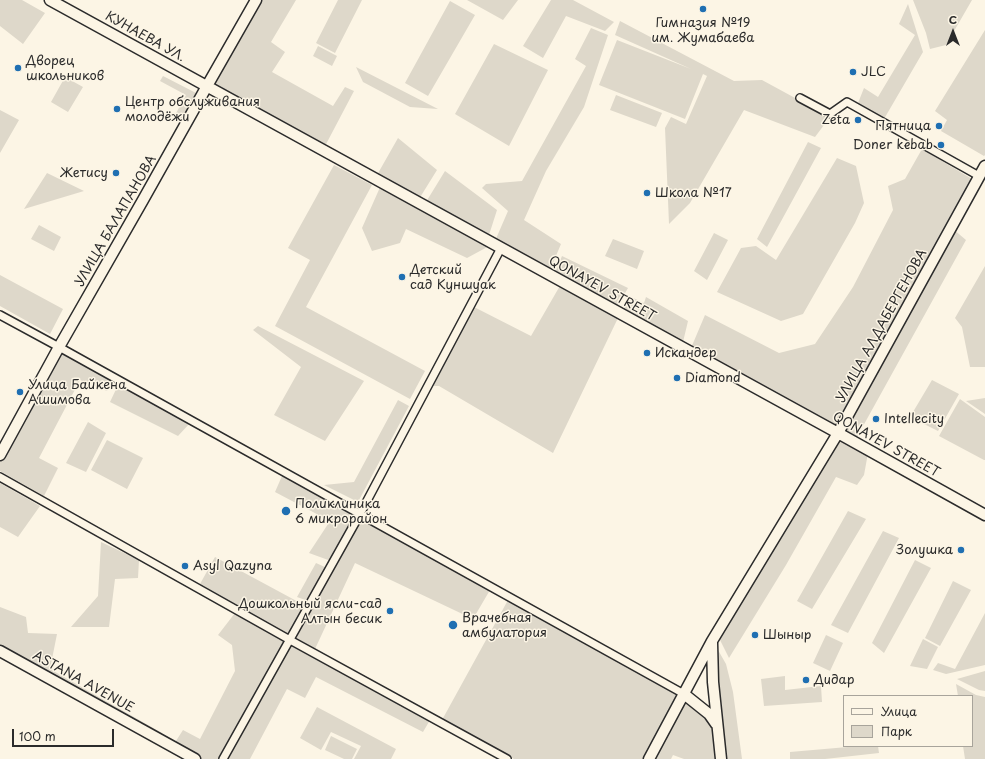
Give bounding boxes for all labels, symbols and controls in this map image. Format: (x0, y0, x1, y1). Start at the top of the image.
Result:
marker: Гимназия №19 им. Жумабаева (698, 4, 708, 14)
street label: КУНАЕВА УЛ. (102, 9, 188, 65)
text: С (949, 11, 957, 28)
north arrow (933, 12, 973, 52)
place label: Гимназия №19 им. Жумабаева (652, 15, 754, 46)
place label: Дворец школьников (26, 53, 104, 84)
marker: Дворец школьников (13, 63, 23, 73)
place label: JLC (861, 64, 886, 80)
marker: JLC (848, 67, 858, 77)
place label: Центр обслуживания молодёжи (125, 94, 260, 125)
marker: Центр обслуживания молодёжи (112, 104, 122, 114)
place label: Zeta (822, 112, 850, 128)
marker: Zeta (853, 115, 863, 125)
place label: Пятница (875, 118, 931, 134)
marker: Пятница (934, 121, 944, 131)
place label: Doner kebab (853, 137, 933, 153)
marker: Doner kebab (936, 140, 946, 150)
street label: УЛИЦА БАЛАПАНОВА (72, 153, 160, 289)
place label: Жетису (60, 165, 108, 181)
marker: Жетису (111, 168, 121, 178)
place label: Школа №17 (655, 185, 732, 201)
marker: Школа №17 (642, 188, 652, 198)
street label: УЛИЦА АЛДАБЕРГЕНОВА (833, 247, 931, 405)
street label: QONAYEV STREET (546, 253, 658, 325)
place label: Детский сад Куншуак (410, 262, 496, 293)
marker: Детский сад Куншуак (397, 272, 407, 282)
place label: Искандер (655, 345, 717, 361)
marker: Искандер (642, 348, 652, 358)
place label: Diamond (685, 370, 741, 386)
marker: Diamond (672, 373, 682, 383)
place label: Улица Байкена Ашимова (28, 377, 126, 408)
marker: Улица Байкена Ашимова (15, 387, 25, 397)
street label: QONAYEV STREET (830, 409, 942, 481)
place label: Intellecity (884, 411, 944, 427)
marker: Intellecity (871, 414, 881, 424)
place label: Поликлиника 6 микрорайон (295, 496, 387, 527)
marker: Поликлиника 6 микрорайон (280, 505, 292, 517)
place label: Золушка (896, 542, 953, 558)
marker: Золушка (956, 545, 966, 555)
place label: Asyl Qazyna (193, 558, 272, 574)
marker: Asyl Qazyna (180, 561, 190, 571)
place label: Дошкольный ясли-сад Алтын бесик (239, 596, 382, 627)
marker: Дошкольный ясли-сад Алтын бесик (385, 606, 395, 616)
place label: Врачебная амбулатория (462, 610, 547, 641)
marker: Врачебная амбулатория (447, 619, 459, 631)
place label: Шыныр (763, 627, 812, 643)
marker: Шыныр (750, 630, 760, 640)
street label: ASTANA AVENUE (30, 648, 136, 716)
place label: Дидар (814, 672, 855, 688)
marker: Дидар (801, 675, 811, 685)
legend (843, 695, 973, 747)
text: Улица (881, 702, 917, 720)
scale bar (14, 721, 116, 747)
text: Парк (881, 722, 912, 740)
text: 100 m (19, 727, 56, 745)

